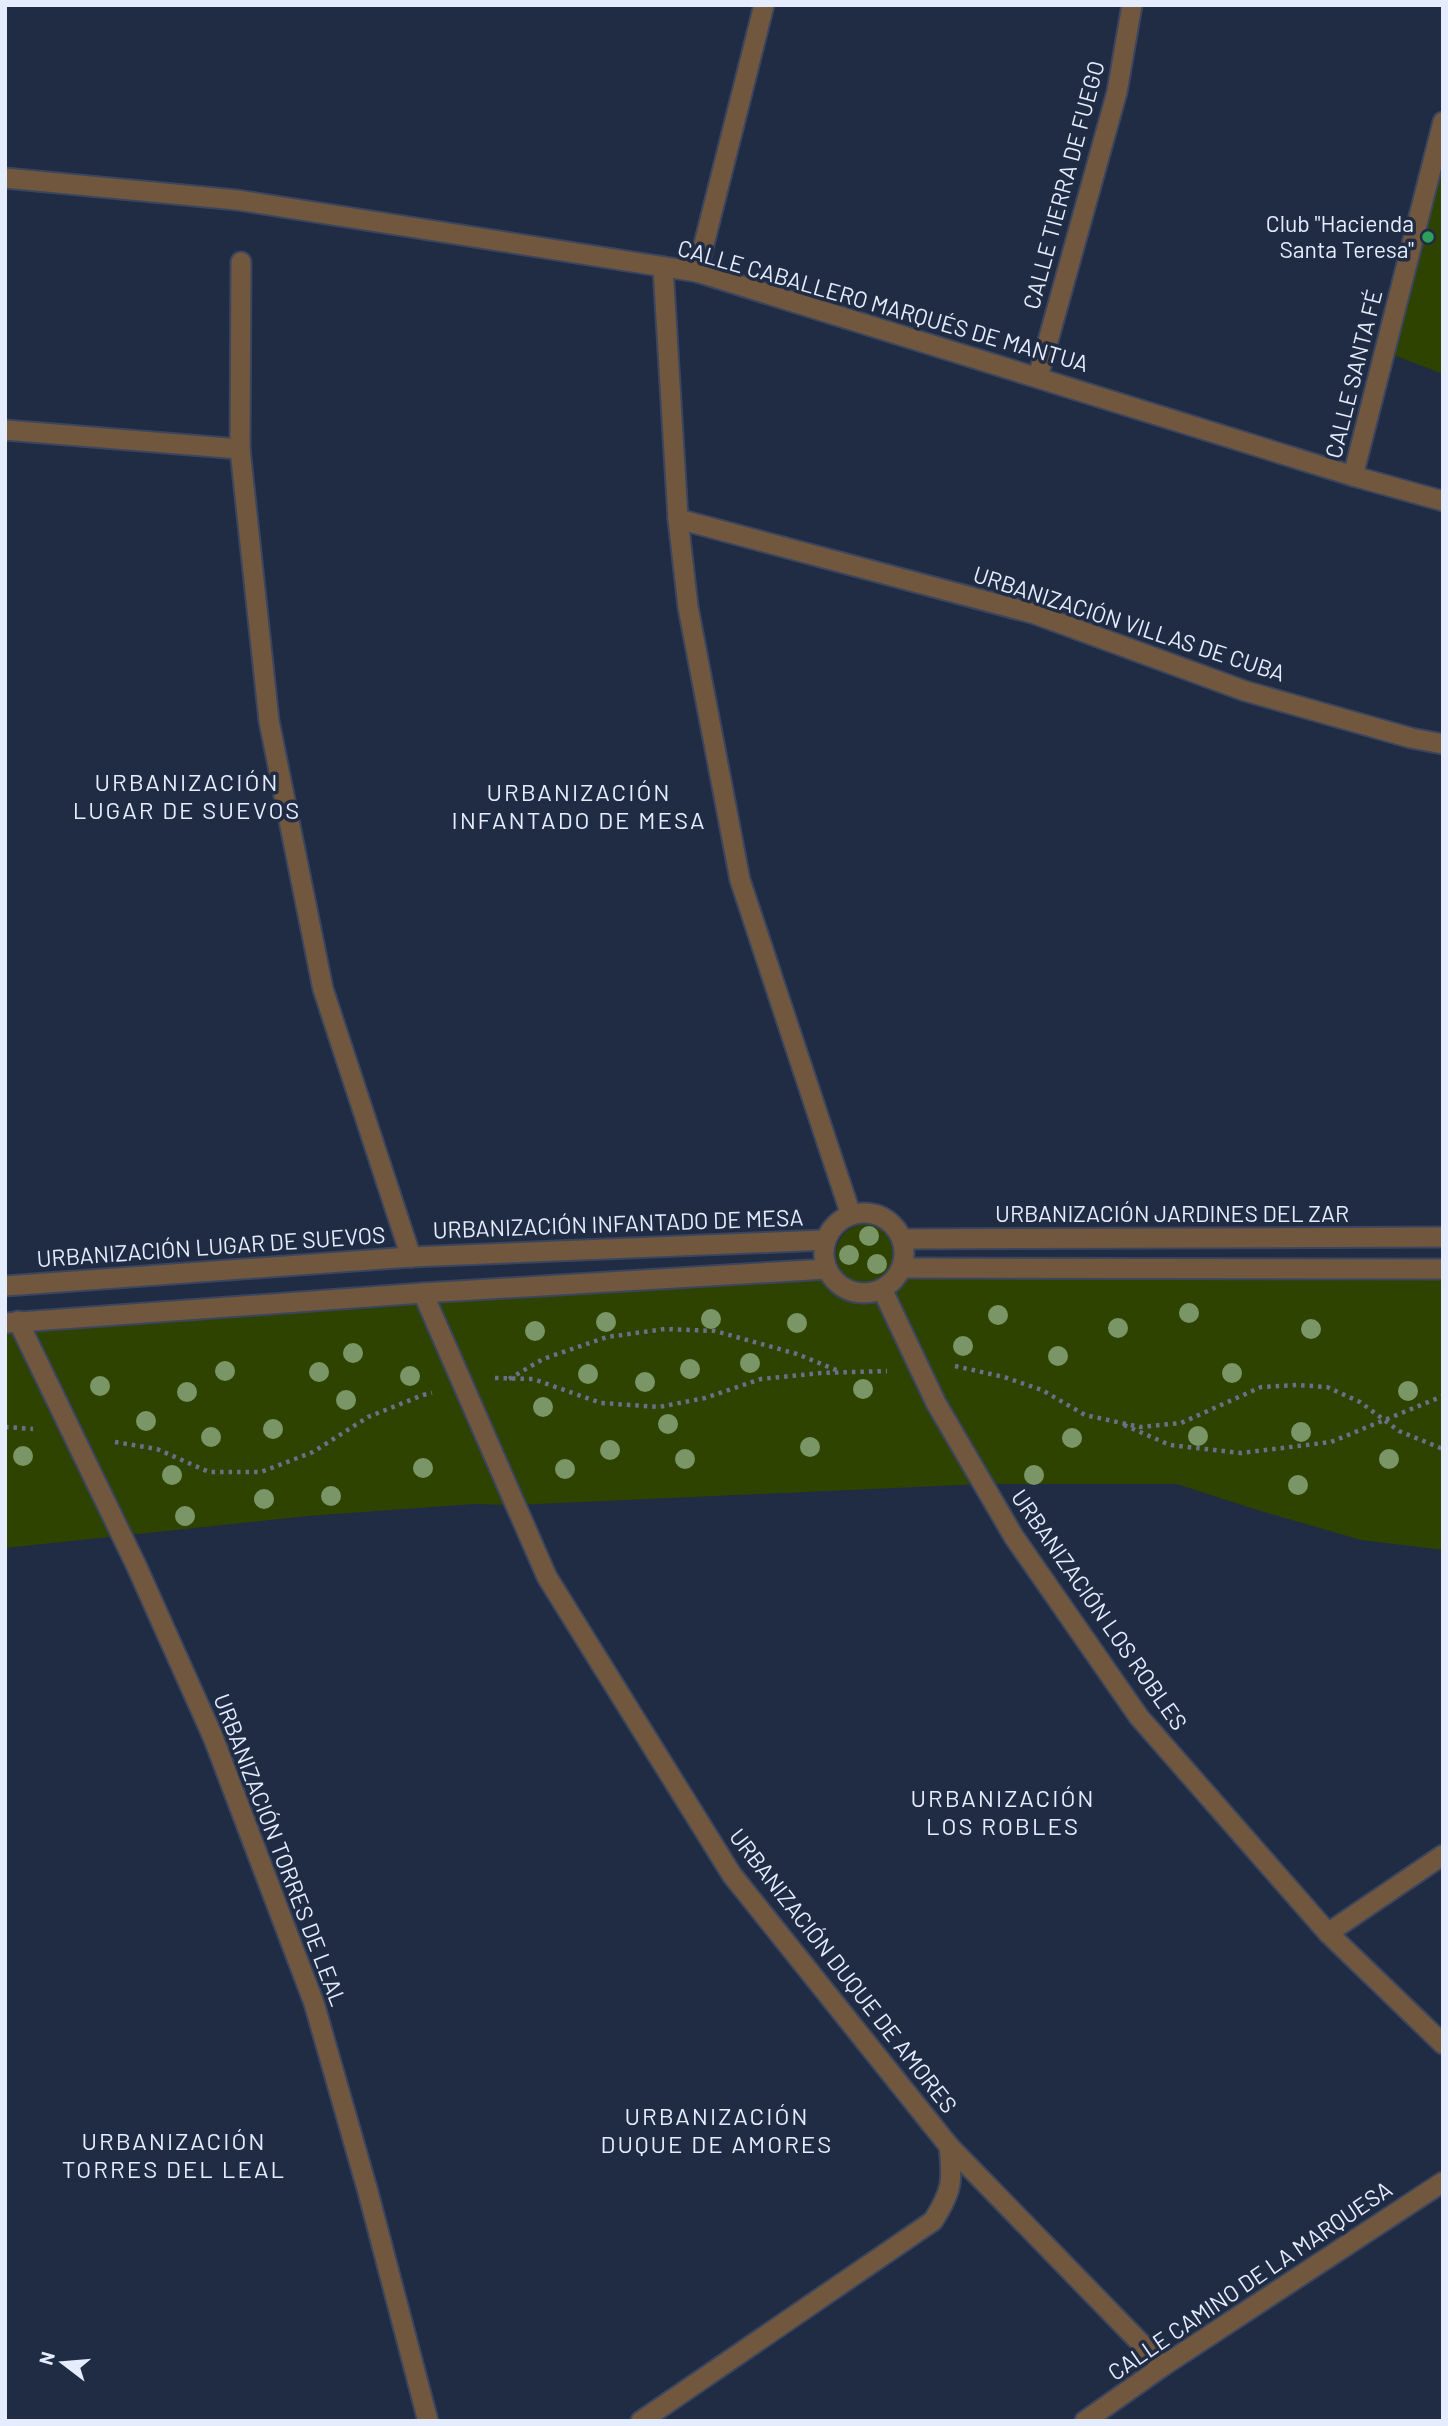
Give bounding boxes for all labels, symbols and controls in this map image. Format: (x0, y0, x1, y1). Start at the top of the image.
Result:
street label: CALLE TIERRA DE FUEGO (1016, 57, 1110, 312)
place label: Club "Hacienda Santa Teresa" (1266, 209, 1414, 263)
marker: Club "Hacienda Santa Teresa" (1420, 229, 1436, 245)
street label: CALLE CABALLERO MARQUÉS DE MANTUA (674, 233, 1092, 377)
street label: CALLE SANTA FÉ (1319, 287, 1388, 461)
street label: URBANIZACIÓN VILLAS DE CUBA (970, 559, 1289, 687)
district label: URBANIZACIÓN LUGAR DE SUEVOS (73, 767, 301, 824)
district label: URBANIZACIÓN INFANTADO DE MESA (451, 777, 707, 834)
street label: URBANIZACIÓN JARDINES DEL ZAR (995, 1199, 1349, 1227)
street label: URBANIZACIÓN INFANTADO DE MESA (432, 1203, 804, 1243)
street label: URBANIZACIÓN LUGAR DE SUEVOS (36, 1220, 386, 1272)
street label: URBANIZACIÓN LOS ROBLES (1006, 1484, 1194, 1735)
street label: URBANIZACIÓN TORRES DE LEAL (208, 1690, 354, 2010)
district label: URBANIZACIÓN LOS ROBLES (910, 1783, 1096, 1840)
street label: URBANIZACIÓN DUQUE DE AMORES (724, 1823, 964, 2118)
district label: URBANIZACIÓN DUQUE DE AMORES (601, 2101, 833, 2158)
district label: URBANIZACIÓN TORRES DEL LEAL (62, 2126, 286, 2183)
street label: CALLE CAMINO DE LA MARQUESA (1102, 2174, 1397, 2386)
north arrow (28, 2328, 98, 2398)
text: N (33, 2349, 59, 2367)

